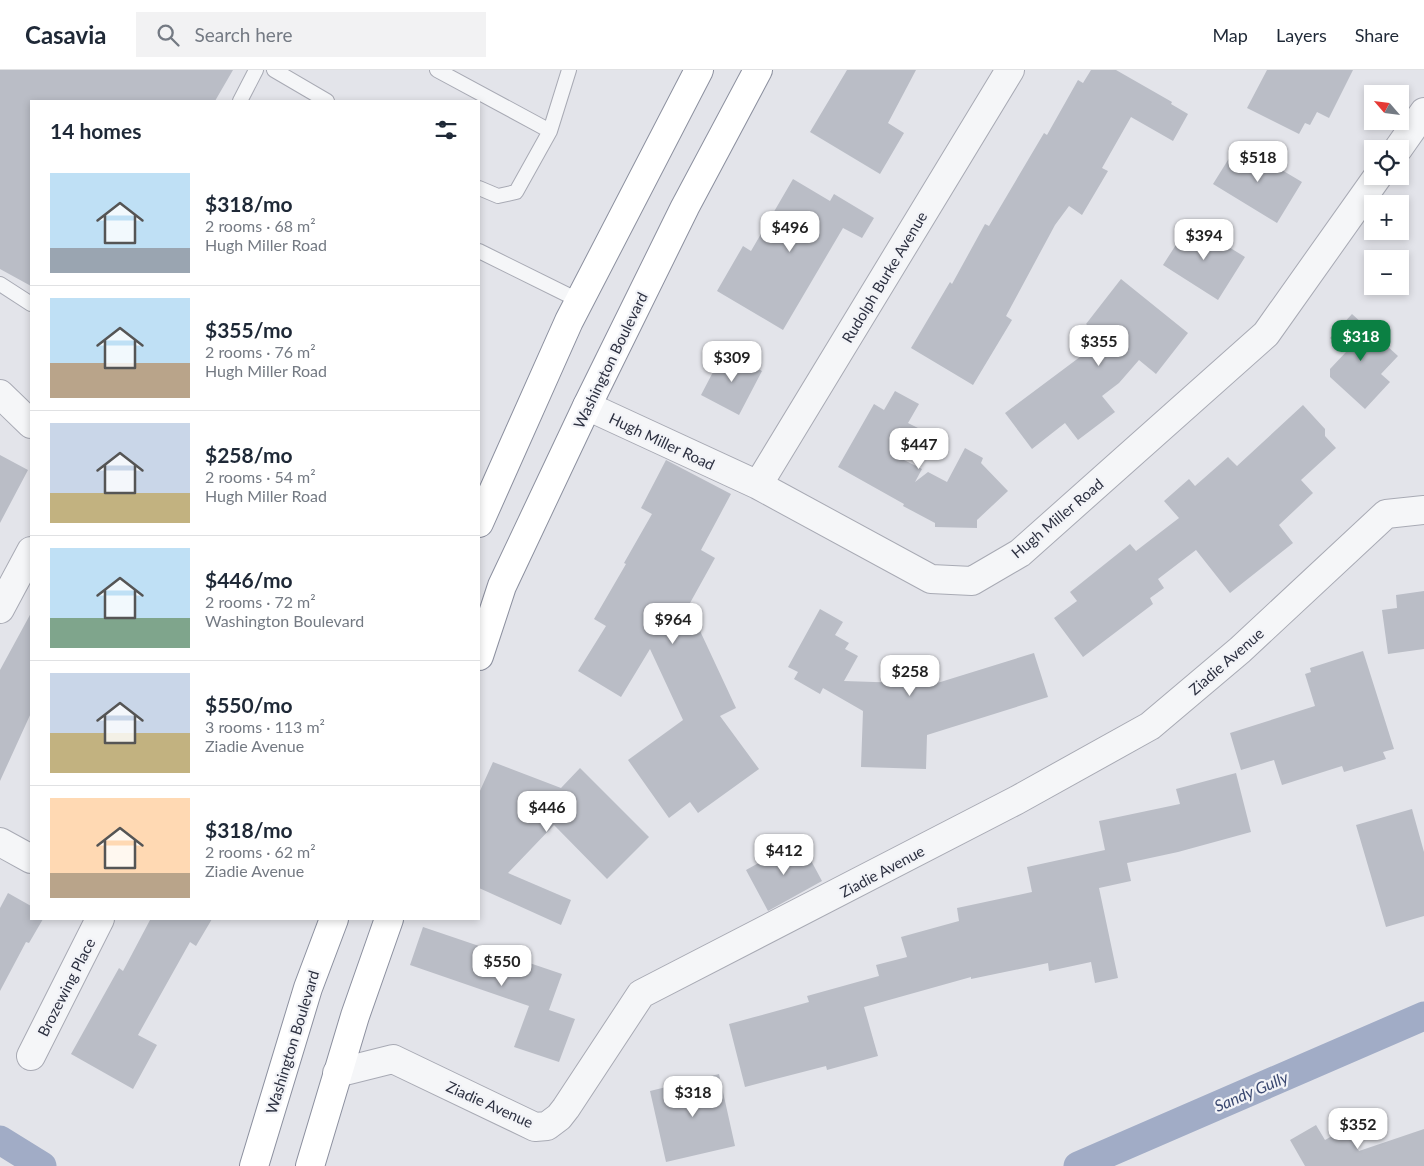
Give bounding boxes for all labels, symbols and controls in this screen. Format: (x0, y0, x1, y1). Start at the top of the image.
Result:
search box (136, 12, 486, 57)
text: Casavia (25, 20, 106, 49)
icon: search (154, 21, 182, 49)
text: Search here (194, 23, 292, 46)
text: Map (1212, 24, 1248, 46)
text: Layers (1276, 24, 1327, 46)
text: Share (1355, 24, 1399, 46)
north arrow (1364, 85, 1409, 130)
map controls (1364, 85, 1409, 295)
icon: filters (432, 116, 460, 144)
text: 14 homes (50, 118, 141, 143)
pin: $518 (1228, 140, 1288, 183)
button: locate (1364, 140, 1409, 185)
text: $518 (1239, 147, 1277, 166)
text: $318/mo (205, 191, 293, 216)
icon: home (90, 193, 150, 253)
button: + (1364, 195, 1409, 240)
street label: Rudolph Burke Avenue (838, 208, 930, 346)
pin: $496 (760, 210, 820, 253)
text: 2 rooms · 68 m² (205, 216, 316, 235)
text: $496 (771, 217, 809, 236)
pin: $394 (1174, 218, 1234, 261)
text: $394 (1185, 225, 1223, 244)
text: Hugh Miller Road (205, 235, 327, 254)
button: − (1364, 250, 1409, 295)
street label: Washington Boulevard (569, 289, 651, 431)
text: $355/mo (205, 317, 293, 342)
icon: home (90, 318, 150, 378)
pin: $318 (1331, 320, 1391, 362)
pin: $355 (1069, 324, 1129, 367)
text: $318 (1342, 326, 1380, 345)
text: $355 (1080, 331, 1118, 350)
pin: $309 (702, 340, 762, 383)
text: 2 rooms · 76 m² (205, 342, 316, 361)
text: $309 (713, 347, 751, 366)
text: Hugh Miller Road (205, 361, 327, 380)
street label: Hugh Miller Road (606, 409, 718, 473)
pin: $447 (889, 428, 949, 470)
text: $447 (900, 434, 938, 453)
text: $258/mo (205, 442, 293, 467)
icon: home (90, 443, 150, 503)
text: 2 rooms · 54 m² (205, 467, 316, 486)
street label: Hugh Miller Road (1007, 474, 1107, 562)
text: Hugh Miller Road (205, 486, 327, 505)
text: $446/mo (205, 567, 293, 592)
icon: home (90, 568, 150, 628)
text: 2 rooms · 72 m² (205, 592, 316, 611)
pin: $964 (643, 602, 703, 645)
text: $964 (654, 609, 692, 628)
text: Washington Boulevard (205, 611, 364, 630)
street label: Ziadie Avenue (1185, 624, 1267, 698)
pin: $258 (880, 654, 940, 697)
text: $258 (891, 661, 929, 680)
text: $550/mo (205, 692, 293, 717)
icon: home (90, 693, 150, 753)
text: 3 rooms · 113 m² (205, 717, 325, 736)
text: Ziadie Avenue (205, 736, 304, 755)
pin: $446 (517, 790, 577, 833)
text: $446 (528, 797, 566, 816)
text: $318/mo (205, 817, 293, 842)
icon: home (90, 818, 150, 878)
pin: $412 (754, 834, 814, 876)
text: $412 (765, 840, 803, 859)
street label: Ziadie Avenue (837, 841, 927, 901)
text: 2 rooms · 62 m² (205, 842, 316, 861)
text: Ziadie Avenue (205, 861, 304, 880)
street label: Brozewing Place (34, 935, 99, 1039)
pin: $550 (472, 944, 532, 987)
text: $550 (483, 951, 521, 970)
street label: Washington Boulevard (262, 968, 322, 1116)
water label: Sandy Gully (1211, 1067, 1291, 1115)
pin: $318 (663, 1076, 723, 1118)
street label: Ziadie Avenue (444, 1077, 536, 1131)
text: $318 (674, 1082, 712, 1101)
pin: $352 (1328, 1108, 1388, 1150)
text: $352 (1339, 1114, 1377, 1133)

